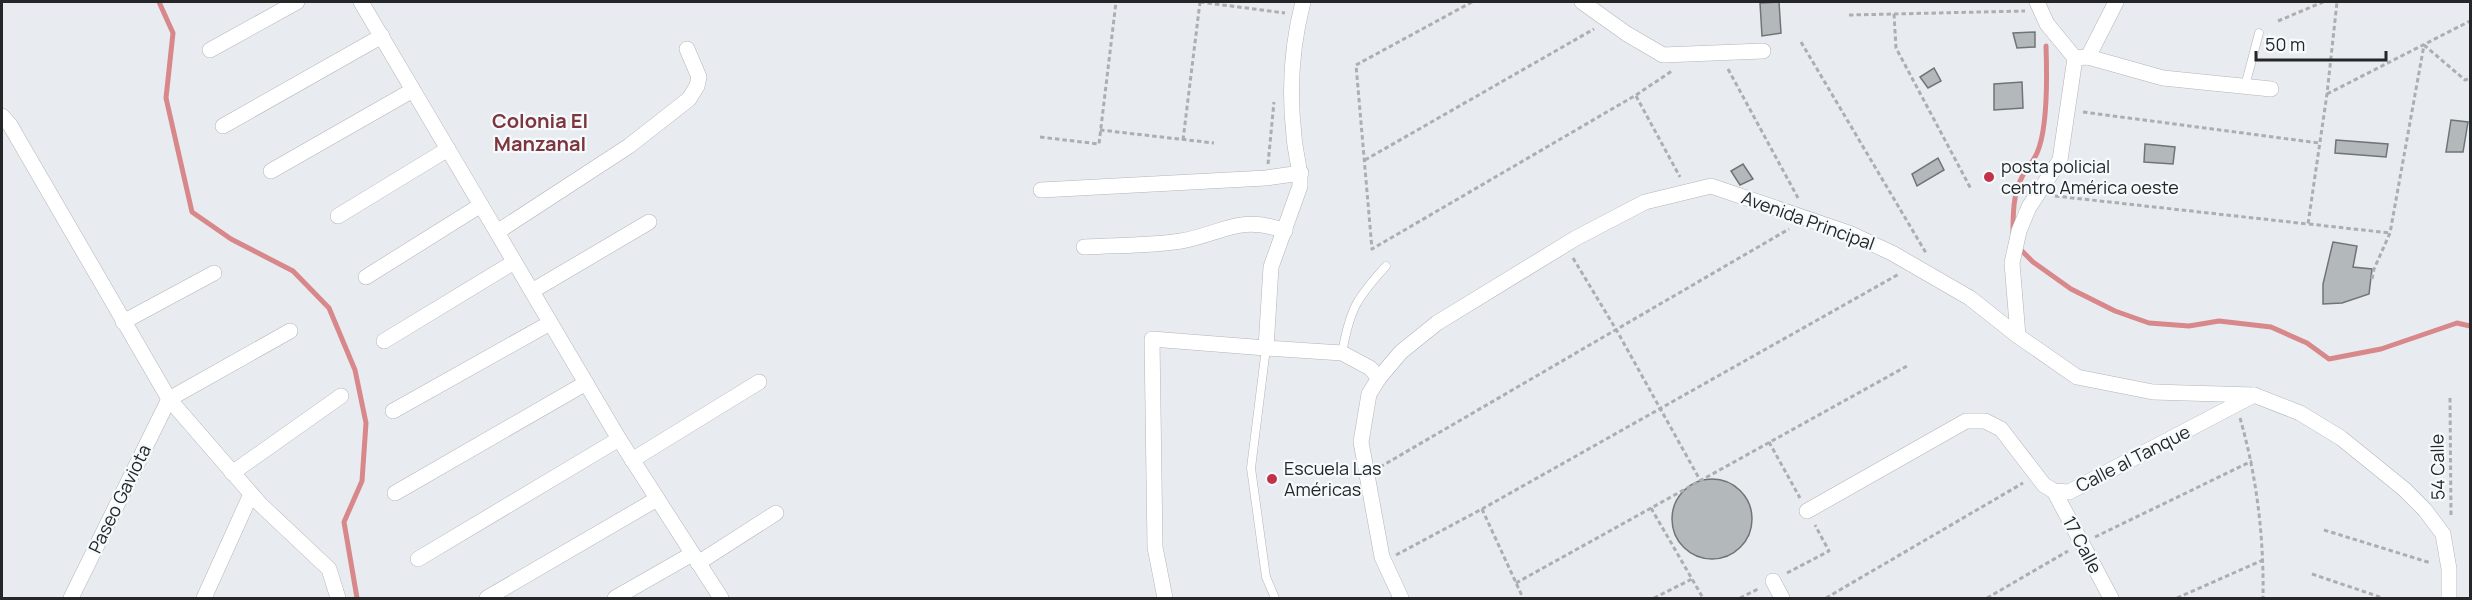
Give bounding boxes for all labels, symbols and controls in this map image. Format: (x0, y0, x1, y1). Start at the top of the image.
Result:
scale bar (2256, 24, 2386, 62)
text: 50 m (2265, 32, 2305, 56)
district label: Colonia El Manzanal (492, 107, 588, 157)
place label: posta policial centro América oeste (2001, 154, 2179, 199)
marker: posta policial centro América oeste (1982, 170, 1996, 184)
street label: Avenida Principal (1739, 185, 1878, 255)
street label: Calle al Tanque (2071, 419, 2194, 497)
street label: 54 Calle (2424, 434, 2450, 500)
street label: Paseo Gaviota (82, 440, 156, 557)
place label: Escuela Las Américas (1284, 456, 1381, 501)
marker: Escuela Las Américas (1265, 472, 1279, 486)
street label: 17 Calle (2058, 512, 2108, 577)

